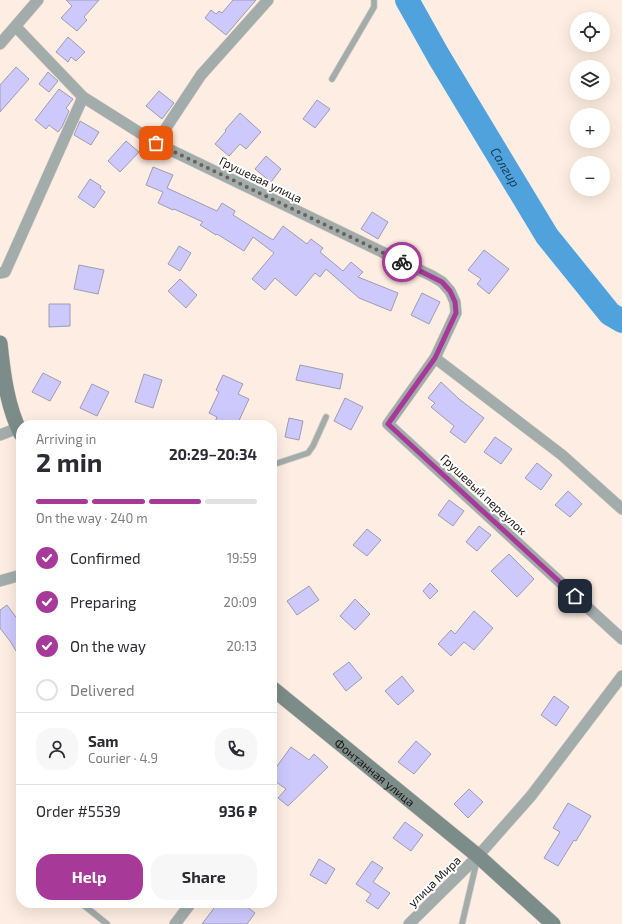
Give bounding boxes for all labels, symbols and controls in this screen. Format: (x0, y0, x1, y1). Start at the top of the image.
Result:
map controls (570, 12, 610, 196)
button: locate (570, 12, 610, 52)
button: layers (570, 60, 610, 100)
button: + (570, 108, 610, 148)
pin (139, 126, 173, 160)
icon: bag (145, 132, 167, 154)
water label: Салгир (487, 144, 524, 190)
street label: Грушевая улица (217, 153, 305, 206)
button: − (570, 156, 610, 196)
courier (382, 242, 422, 282)
icon: bike (391, 251, 413, 273)
text: Arriving in (36, 431, 96, 447)
text: 20:29–20:34 (169, 445, 257, 463)
text: 2 min (36, 446, 102, 477)
street label: Грушевый переулок (437, 451, 530, 539)
text: On the way · 240 m (36, 510, 148, 526)
icon: check (36, 547, 58, 569)
text: Confirmed (70, 549, 141, 567)
text: 19:59 (227, 550, 257, 566)
pin (558, 579, 592, 613)
icon: home (564, 585, 586, 607)
icon: check (36, 591, 58, 613)
text: Preparing (70, 593, 136, 611)
text: 20:09 (224, 594, 257, 610)
icon: check (36, 635, 58, 657)
text: On the way (70, 637, 146, 655)
text: 20:13 (226, 638, 257, 654)
text: Delivered (70, 681, 135, 699)
button: person (36, 728, 78, 770)
button: phone (215, 728, 257, 770)
text: Sam (88, 732, 119, 750)
street label: Фонтанная улица (332, 735, 418, 809)
text: Courier · 4.9 (88, 750, 158, 766)
text: Order #5539 (36, 802, 121, 820)
text: 936 ₽ (219, 802, 257, 820)
street label: улица Мира (405, 853, 464, 910)
button: Help (36, 854, 143, 900)
button: Share (151, 854, 257, 900)

